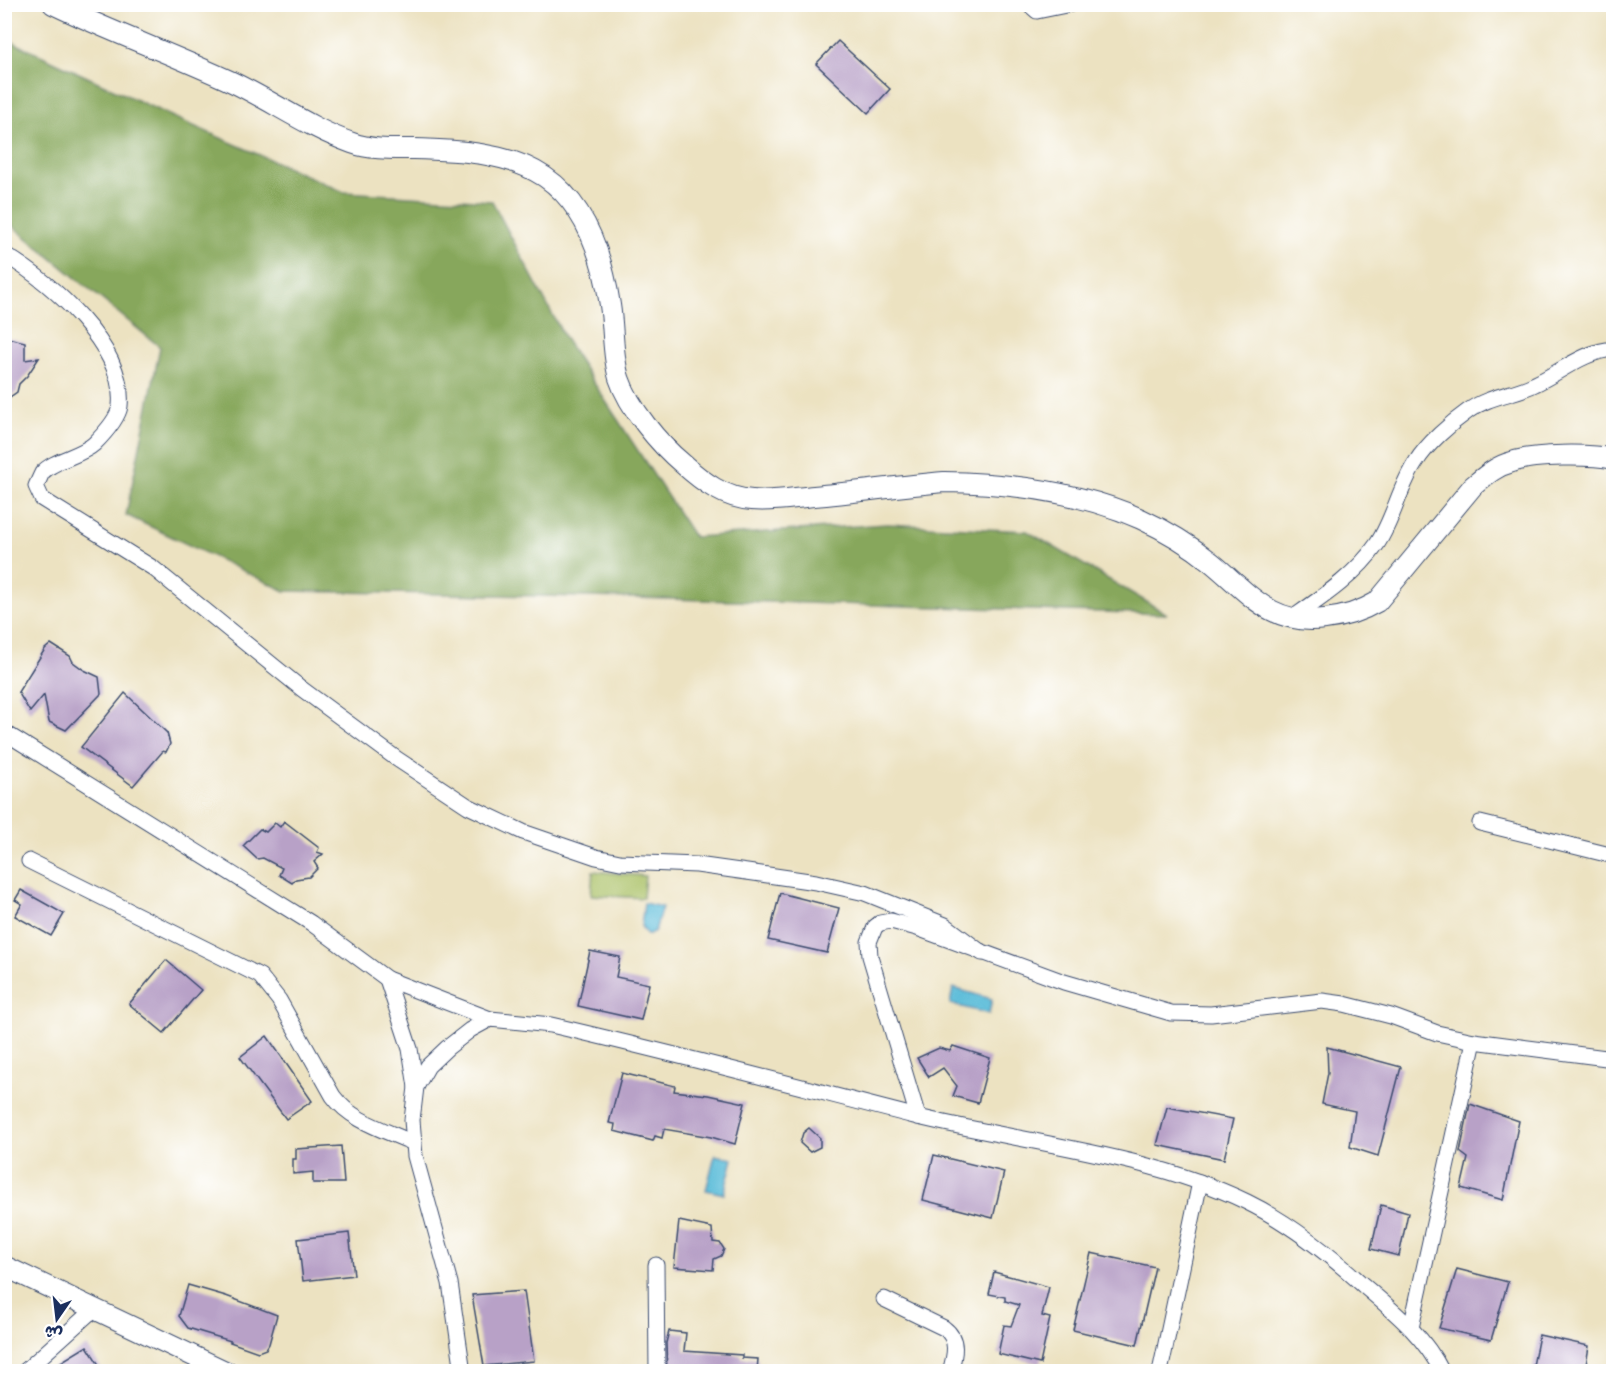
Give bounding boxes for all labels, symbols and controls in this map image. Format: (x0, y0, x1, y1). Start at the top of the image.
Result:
north arrow (27, 1289, 87, 1349)
text: ش (42, 1321, 65, 1346)

